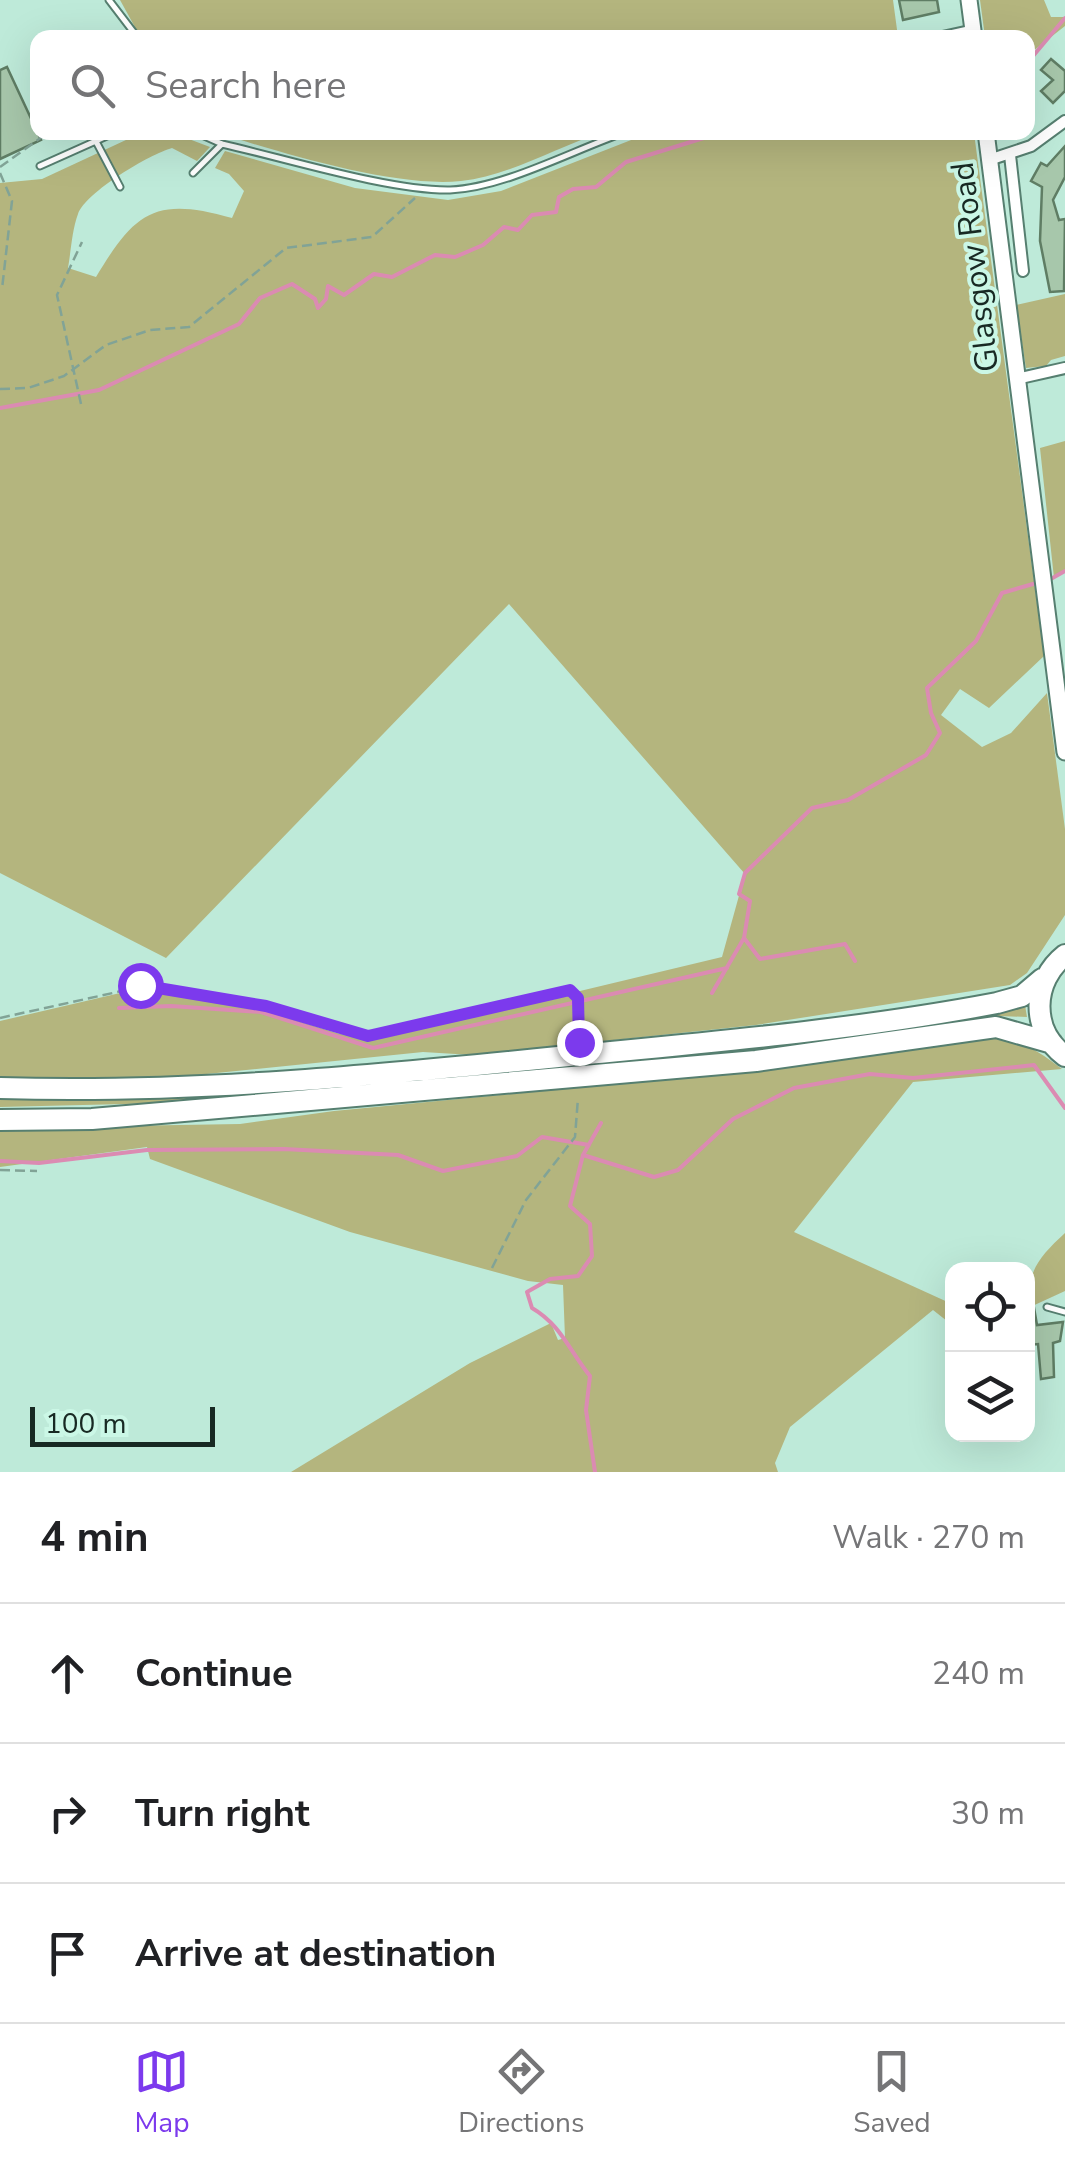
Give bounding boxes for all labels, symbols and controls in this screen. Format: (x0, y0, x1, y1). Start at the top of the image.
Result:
search box (30, 30, 1035, 140)
icon: search (65, 58, 120, 113)
text: Search here (145, 60, 346, 111)
street label: Glasgow Road (941, 160, 1009, 374)
route start (118, 963, 164, 1009)
route end (557, 1020, 603, 1066)
map controls (945, 1262, 1035, 1442)
button: locate (945, 1262, 1035, 1352)
button: layers (945, 1352, 1035, 1442)
scale bar (30, 1402, 215, 1446)
text: 100 m (45, 1405, 127, 1443)
text: 4 min (40, 1509, 149, 1566)
text: Walk · 270 m (832, 1516, 1025, 1559)
icon: ahead (40, 1646, 95, 1701)
text: Continue (135, 1648, 293, 1699)
text: 240 m (932, 1652, 1025, 1695)
icon: right (40, 1786, 95, 1841)
text: Turn right (135, 1788, 310, 1839)
text: 30 m (951, 1792, 1025, 1835)
icon: arrive (40, 1926, 95, 1981)
text: Arrive at destination (135, 1928, 496, 1979)
tab: Map (134, 2044, 189, 2142)
tab: Directions (458, 2044, 584, 2142)
tab: Saved (853, 2044, 931, 2142)

